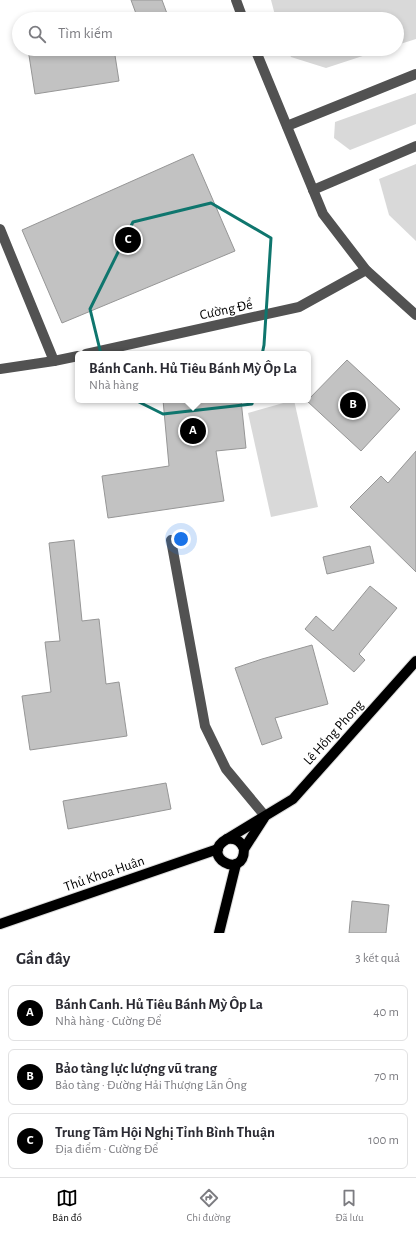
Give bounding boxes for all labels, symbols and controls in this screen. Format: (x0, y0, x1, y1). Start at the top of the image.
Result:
search box (12, 12, 404, 56)
icon: search (26, 23, 48, 45)
text: Tìm kiếm (58, 26, 113, 41)
pin: C (115, 225, 141, 255)
street label: Cường Để (198, 296, 254, 322)
popup (75, 351, 311, 403)
text: Bánh Canh. Hů Tiêu Bánh Mỳ Ôp La (89, 361, 297, 376)
text: Nhà hàng (89, 379, 139, 392)
pin: B (340, 390, 366, 420)
pin: A (180, 416, 206, 446)
your location (171, 529, 191, 549)
street label: Lê Hồng Phong (300, 697, 367, 768)
street label: Thủ Khoa Huân (62, 854, 146, 894)
text: Gần đây (16, 950, 70, 967)
text: 3 kết quả (355, 952, 400, 965)
text: Bánh Canh. Hů Tiêu Bánh Mỳ Ôp La (55, 997, 263, 1012)
text: A (26, 1006, 34, 1019)
text: 40 m (373, 1006, 399, 1019)
text: Nhà hàng · Cường Để (55, 1015, 162, 1028)
text: Bảo tàng lực lượng vũ trang (55, 1061, 217, 1076)
text: B (26, 1070, 34, 1083)
text: 70 m (374, 1070, 399, 1083)
text: Bảo tàng · Đường Hải Thượng Lãn Ông (55, 1079, 247, 1092)
text: Trung Tâm Hội Nghị Tỉnh Bình Thuận (55, 1125, 275, 1140)
text: C (27, 1134, 33, 1147)
text: 100 m (368, 1134, 399, 1147)
text: Địa điểm · Cường Để (55, 1143, 158, 1156)
tab: Bản đồ (52, 1187, 82, 1224)
tab: Chỉ đường (187, 1187, 231, 1224)
tab: Đã lưu (335, 1187, 364, 1224)

